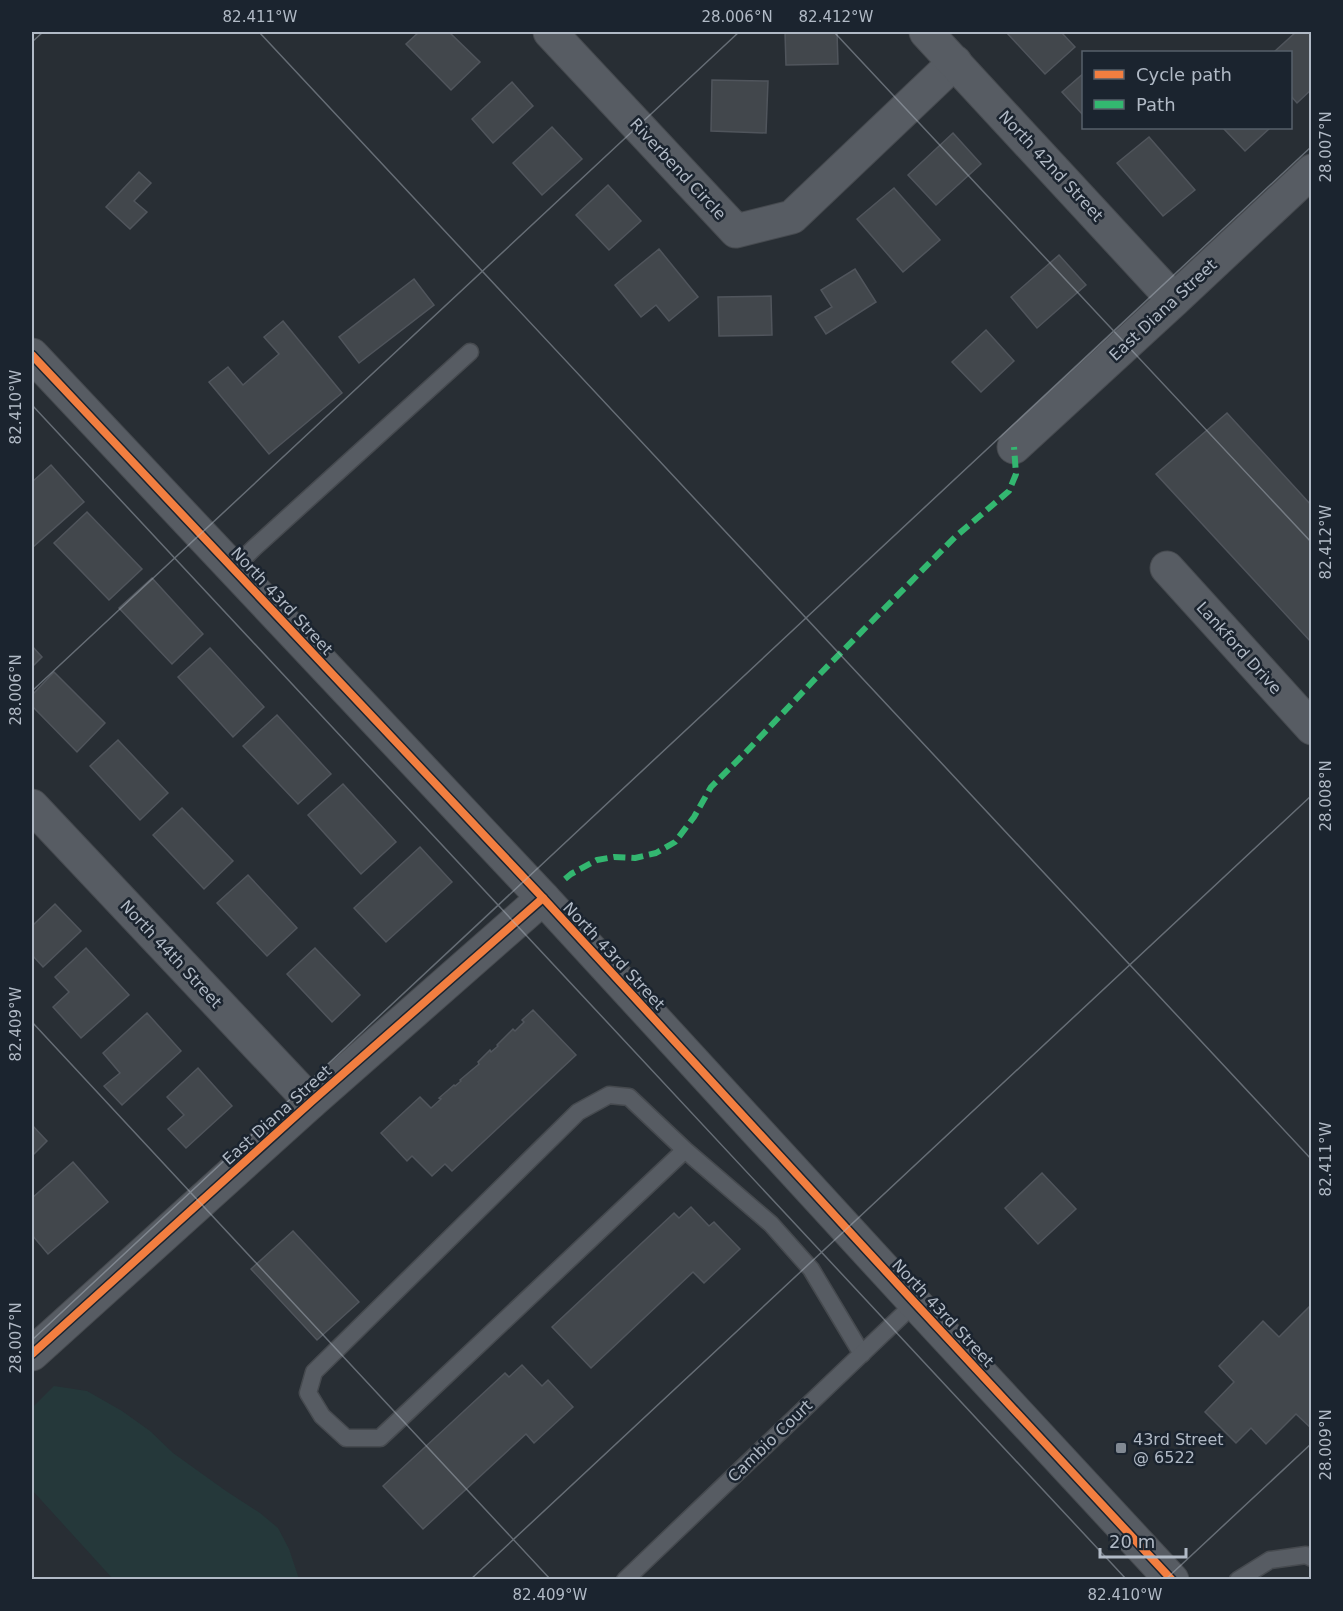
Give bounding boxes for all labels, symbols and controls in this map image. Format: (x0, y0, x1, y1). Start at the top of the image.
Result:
text: 82.411°W (223, 8, 298, 26)
text: 28.006°N (701, 8, 773, 26)
text: 82.412°W (799, 8, 874, 26)
legend (1082, 51, 1292, 129)
text: Cycle path (1136, 64, 1232, 85)
text: Path (1136, 94, 1176, 115)
street label: North 42nd Street (995, 107, 1107, 225)
text: 28.007°N (1317, 111, 1335, 183)
street label: Riverbend Circle (626, 114, 730, 224)
street label: East Diana Street (1105, 255, 1221, 365)
text: 82.410°W (7, 369, 25, 444)
text: 82.412°W (1317, 504, 1335, 579)
street label: North 43rd Street (227, 543, 337, 659)
street label: Lankford Drive (1193, 598, 1285, 698)
text: 28.006°N (7, 654, 25, 726)
text: 28.008°N (1317, 760, 1335, 832)
street label: North 44th Street (116, 896, 226, 1012)
street label: North 43rd Street (559, 898, 669, 1014)
text: 82.409°W (7, 986, 25, 1061)
street label: East Diana Street (219, 1061, 335, 1169)
text: 82.411°W (1317, 1121, 1335, 1196)
street label: North 43rd Street (888, 1255, 998, 1371)
text: 28.007°N (7, 1302, 25, 1374)
street label: Cambio Court (724, 1396, 816, 1486)
text: 28.009°N (1317, 1409, 1335, 1481)
place label: 43rd Street @ 6522 (1133, 1430, 1224, 1467)
marker: 43rd Street @ 6522 (1114, 1441, 1128, 1455)
scale bar (1100, 1521, 1186, 1559)
text: 20 m (1109, 1531, 1155, 1552)
text: 82.409°W (513, 1586, 588, 1604)
text: 82.410°W (1088, 1586, 1163, 1604)

